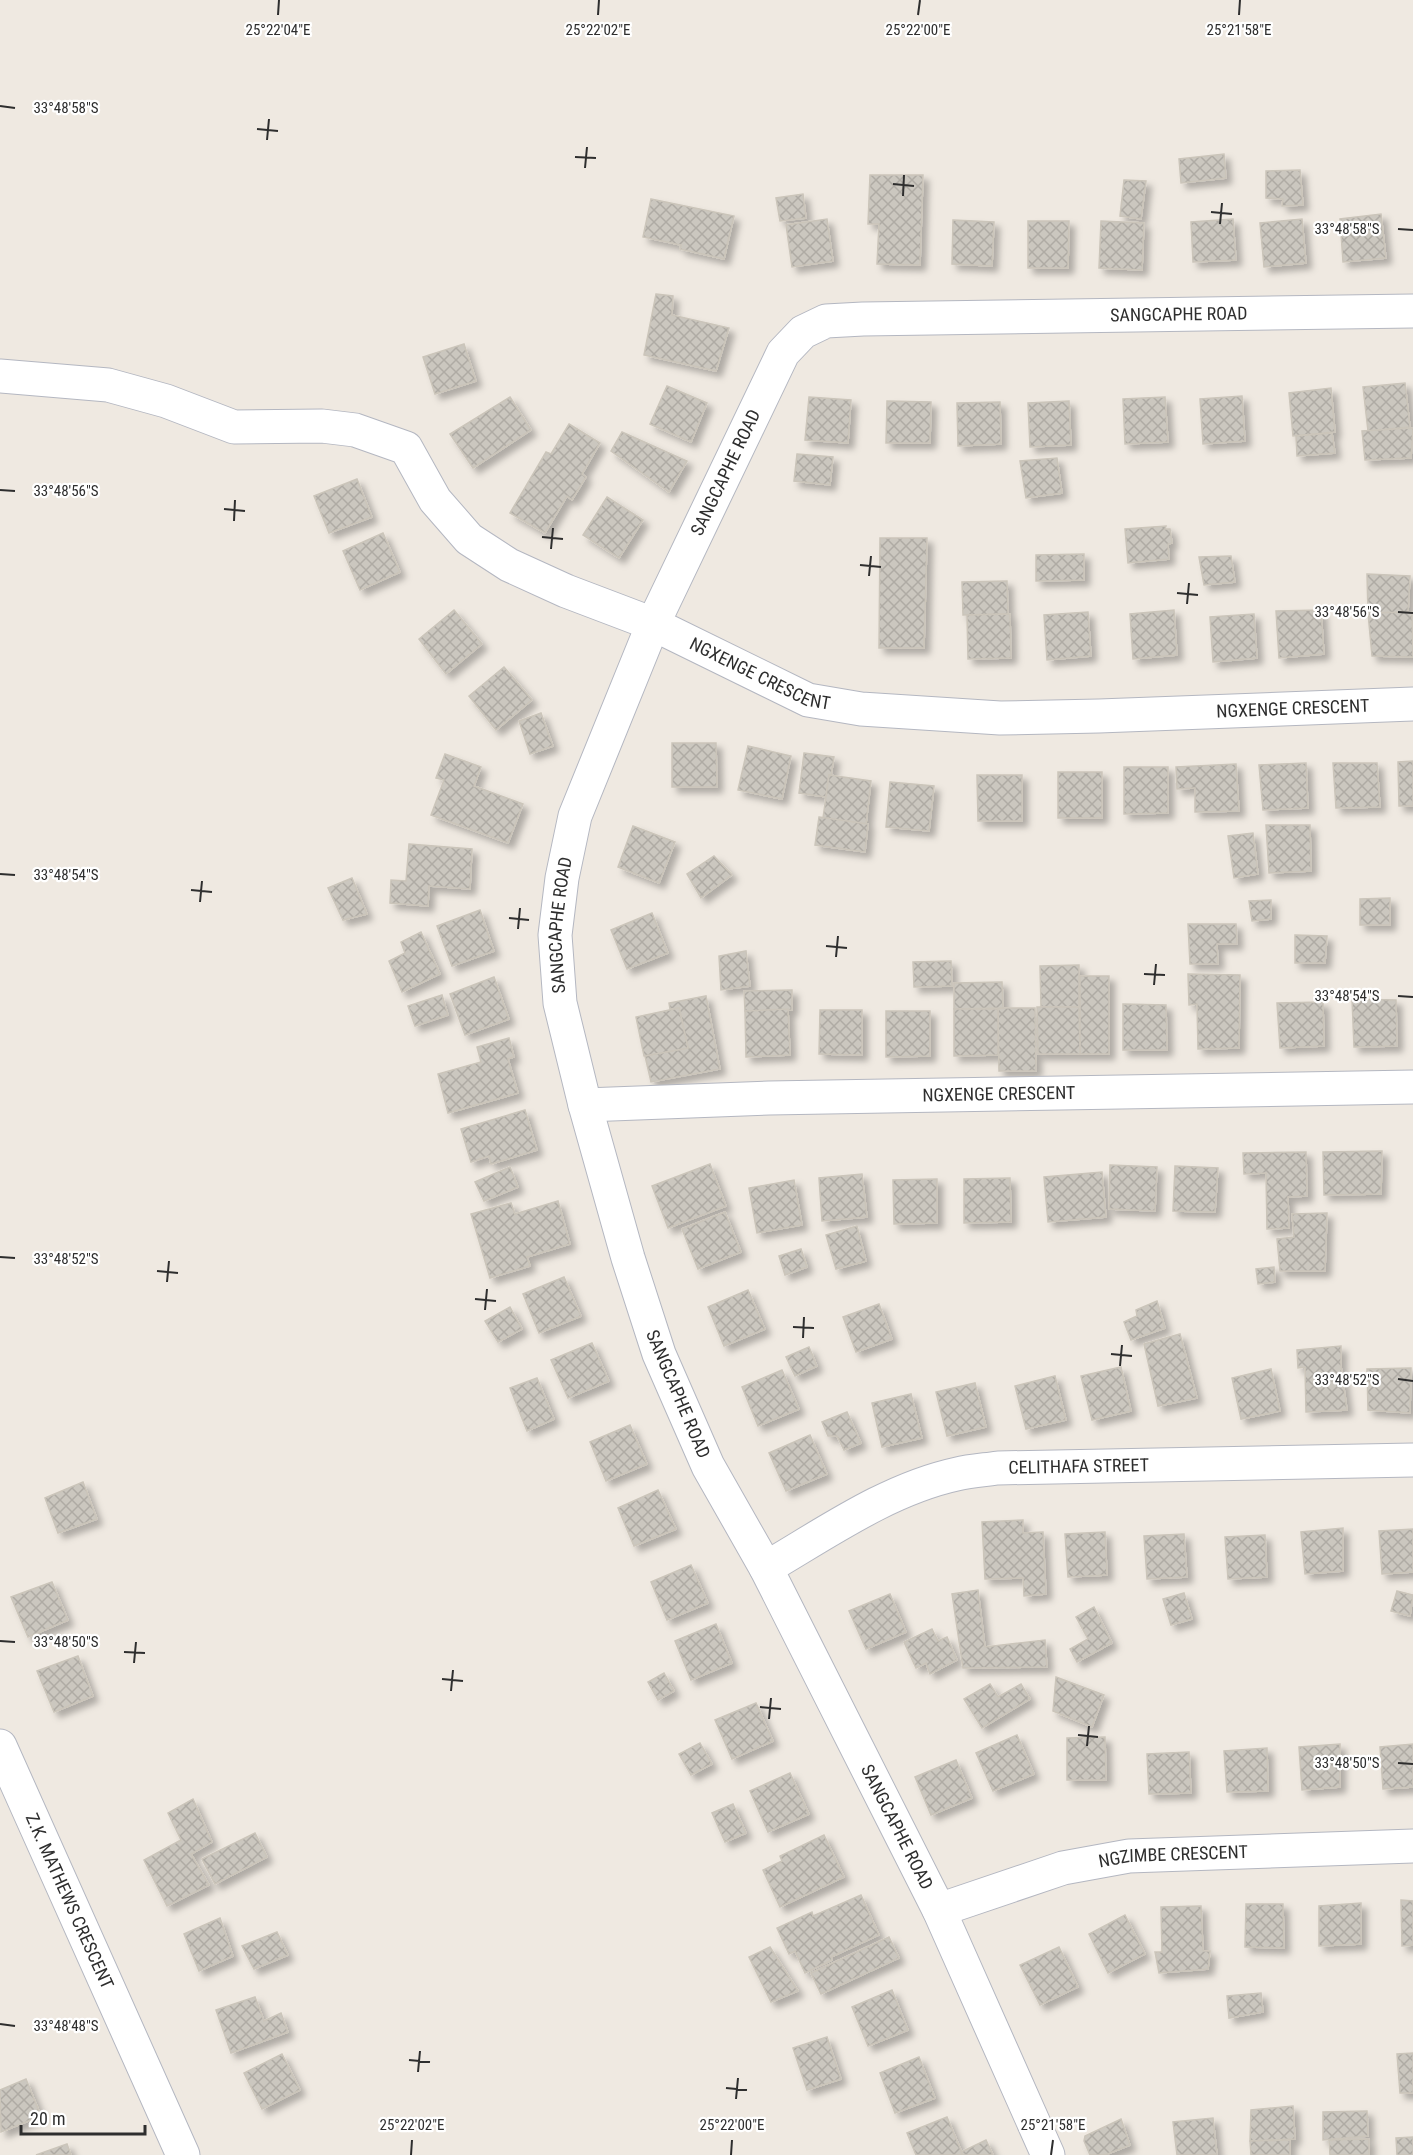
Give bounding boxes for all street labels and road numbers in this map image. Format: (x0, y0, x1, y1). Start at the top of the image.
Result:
street label: SANGCAPHE ROAD (1110, 302, 1248, 325)
street label: SANGCAPHE ROAD (686, 406, 764, 539)
street label: NGXENGE CRESCENT (686, 633, 832, 714)
street label: NGXENGE CRESCENT (1216, 695, 1370, 722)
street label: SANGCAPHE ROAD (544, 855, 576, 994)
street label: NGXENGE CRESCENT (922, 1082, 1076, 1105)
street label: SANGCAPHE ROAD (642, 1327, 715, 1461)
street label: CELITHAFA STREET (1008, 1454, 1149, 1478)
street label: SANGCAPHE ROAD (857, 1761, 938, 1893)
street label: Z.K. MATHEWS CRESCENT (21, 1810, 118, 1992)
street label: NGZIMBE CRESCENT (1097, 1841, 1248, 1871)

